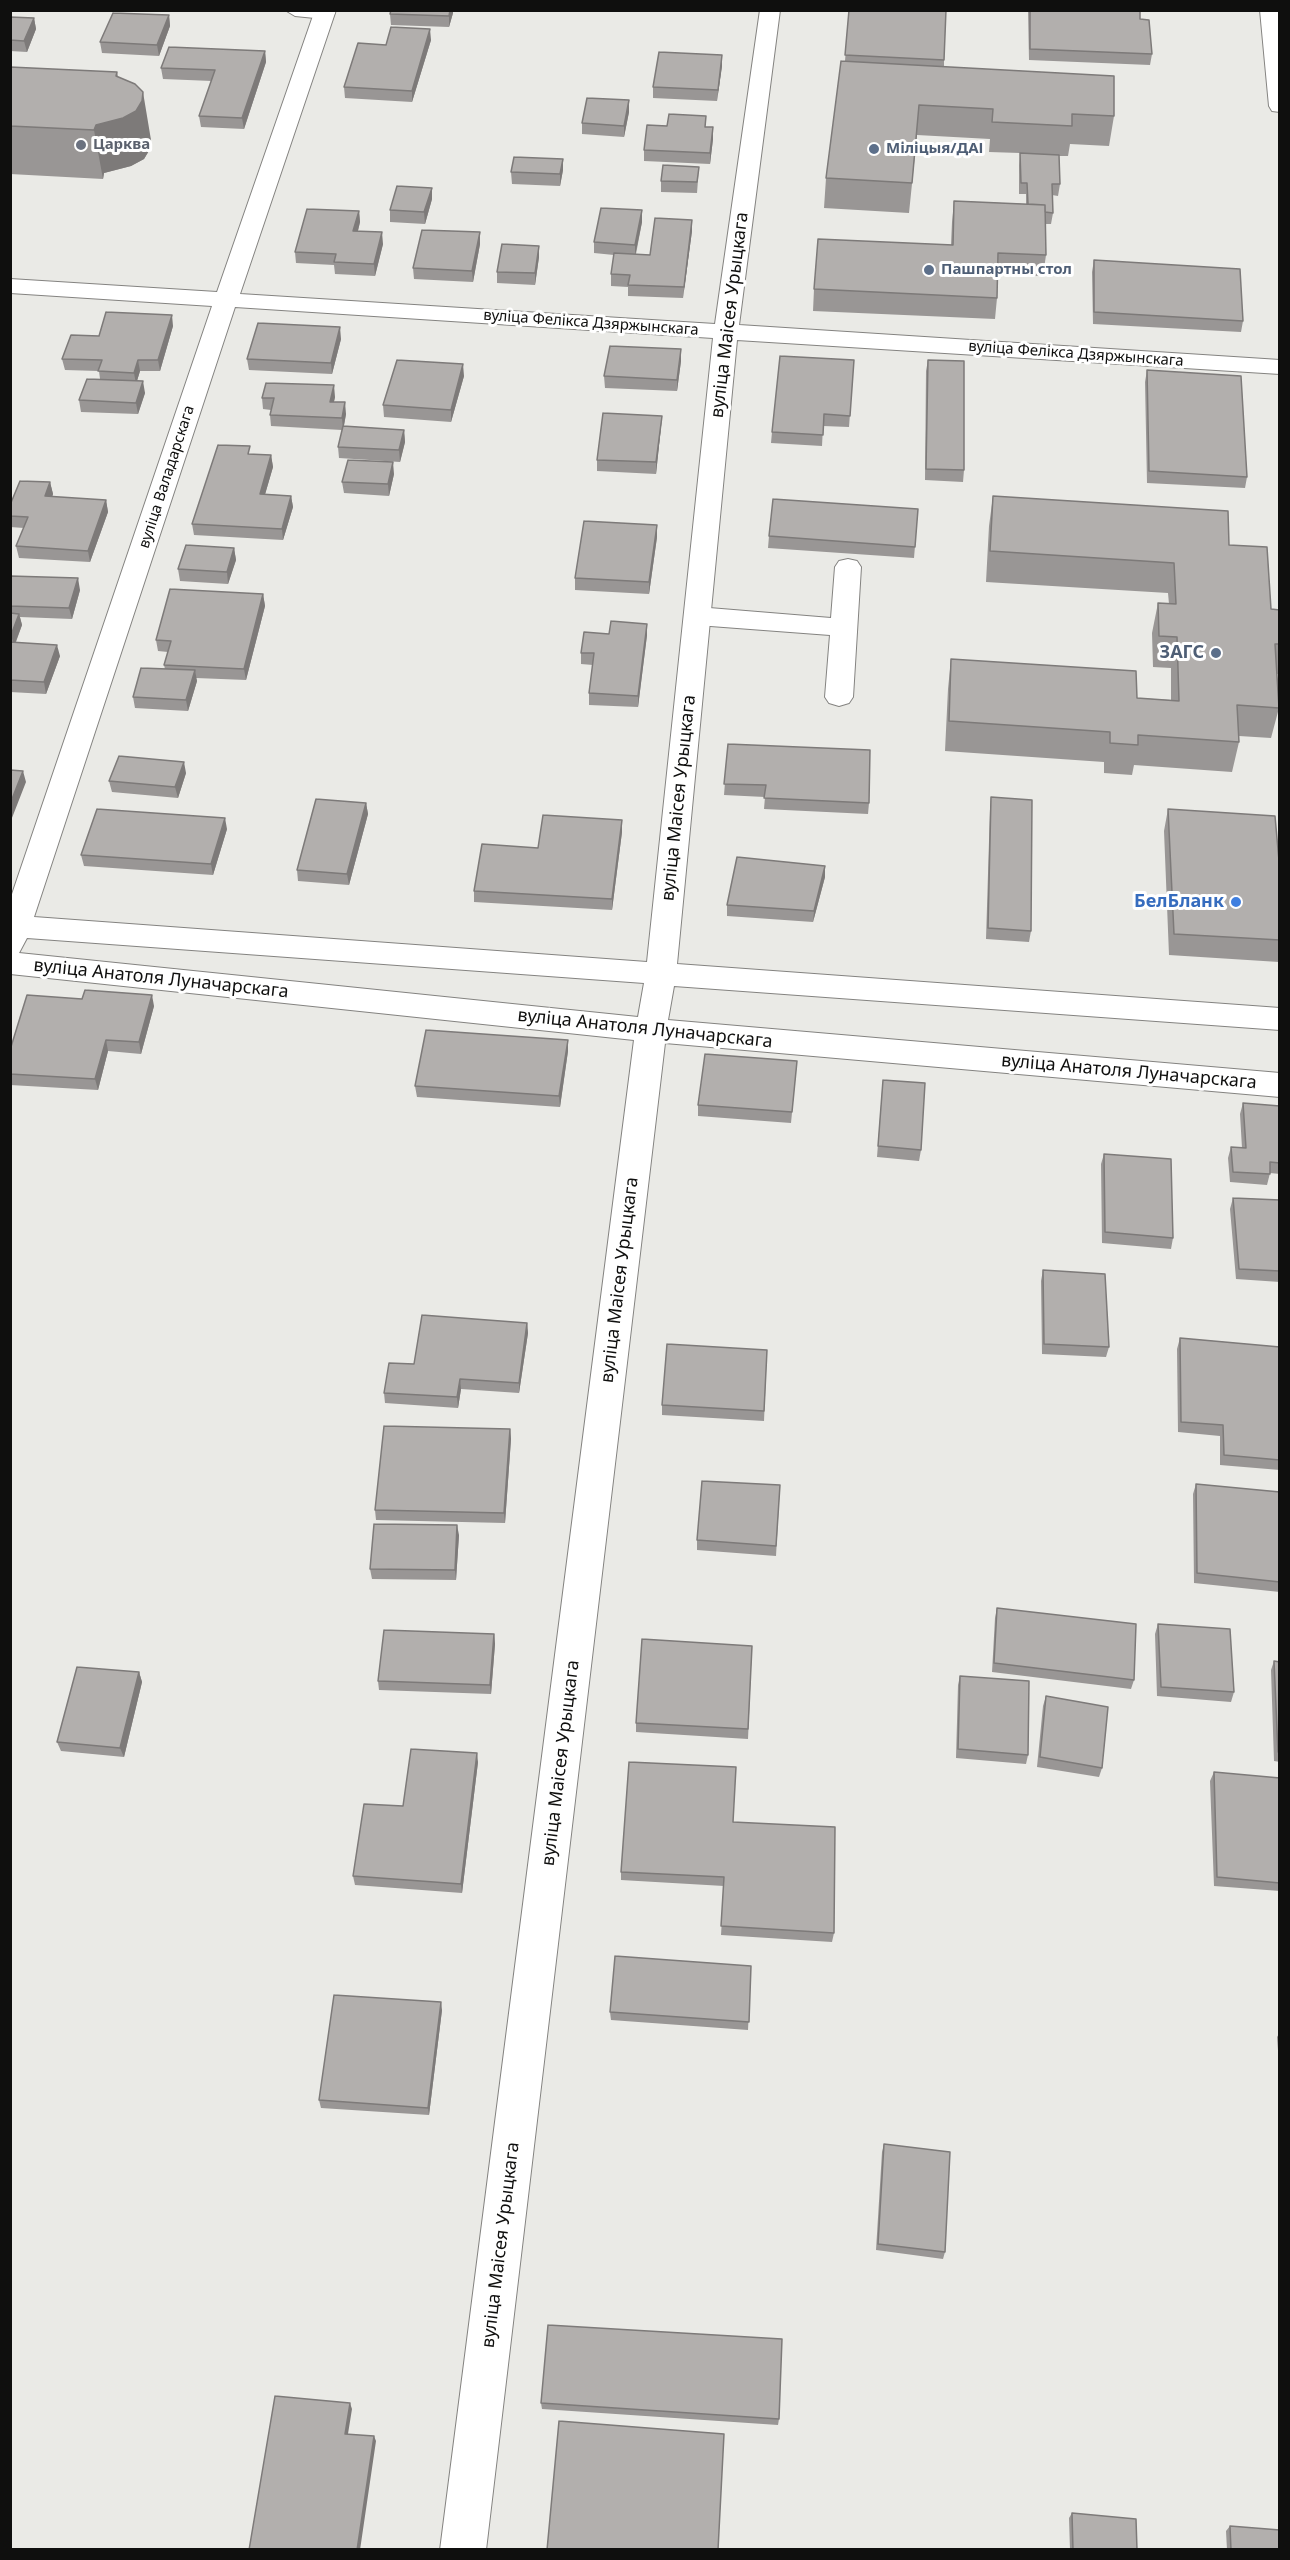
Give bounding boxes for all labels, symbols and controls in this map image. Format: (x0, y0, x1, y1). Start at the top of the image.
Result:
place label: Царква (93, 136, 150, 154)
marker: Царква (74, 138, 88, 152)
place label: Міліцыя/ДАІ (886, 140, 983, 158)
marker: Міліцыя/ДАІ (867, 142, 881, 156)
street label: вуліца Маісея Урыцкага (707, 211, 753, 419)
place label: Пашпартны стол (941, 261, 1072, 279)
marker: Пашпартны стол (922, 263, 936, 277)
street label: вуліца Фелікса Дзяржынскага (483, 306, 699, 340)
street label: вуліца Фелікса Дзяржынскага (968, 337, 1184, 371)
street label: вуліца Валадарскага (135, 403, 199, 551)
place label: ЗАГС (1159, 642, 1204, 664)
marker: ЗАГС (1209, 646, 1223, 660)
street label: вуліца Маісея Урыцкага (657, 694, 701, 902)
place label: БелБланк (1134, 891, 1224, 913)
marker: БелБланк (1229, 895, 1243, 909)
street label: вуліца Анатоля Луначарскага (32, 955, 290, 1003)
street label: вуліца Анатоля Луначарскага (516, 1005, 774, 1053)
street label: вуліца Анатоля Луначарскага (1000, 1050, 1258, 1094)
street label: вуліца Маісея Урыцкага (597, 1176, 643, 1384)
street label: вуліца Маісея Урыцкага (538, 1659, 584, 1867)
street label: вуліца Маісея Урыцкага (478, 2141, 524, 2349)

